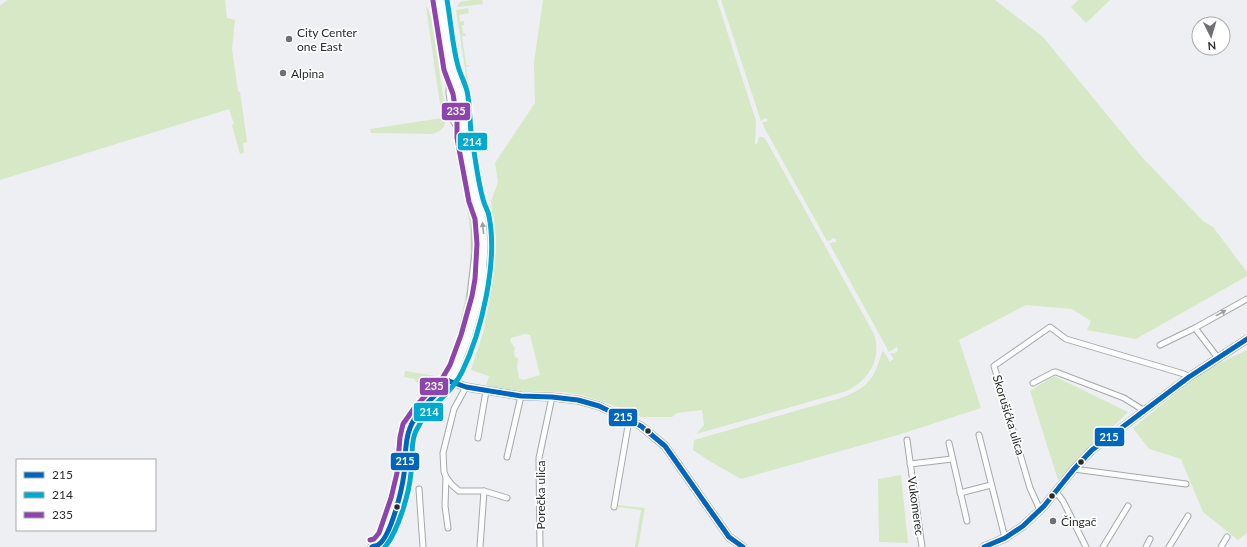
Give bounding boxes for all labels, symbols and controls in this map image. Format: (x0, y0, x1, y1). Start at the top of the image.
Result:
north arrow (1191, 16, 1231, 56)
place label: City Center one East (297, 25, 358, 54)
marker: City Center one East (284, 34, 294, 44)
text: N (1207, 40, 1217, 53)
place label: Alpina (291, 66, 324, 81)
marker: Alpina (278, 68, 288, 78)
line badge: 235 (441, 102, 471, 121)
text: 235 (446, 104, 466, 117)
line badge: 214 (457, 132, 488, 151)
text: 214 (462, 135, 482, 148)
one-way arrow (480, 222, 486, 234)
one-way arrow (1215, 309, 1227, 316)
street label: Skorušićka ulica (990, 373, 1028, 457)
line badge: 235 (419, 377, 449, 396)
text: 235 (424, 379, 444, 392)
line badge: 214 (413, 402, 444, 422)
text: 214 (419, 405, 439, 418)
line badge: 215 (608, 408, 638, 427)
text: 215 (613, 410, 633, 423)
unlabelled marker (643, 426, 653, 436)
line badge: 215 (1094, 427, 1125, 447)
text: 215 (1099, 430, 1119, 443)
line badge: 215 (390, 452, 420, 471)
text: 215 (395, 454, 415, 467)
unlabelled marker (1076, 457, 1086, 467)
legend (16, 459, 156, 531)
street label: Porečka ulica (533, 460, 548, 530)
text: 215 (52, 467, 73, 482)
street label: Vukomerec (904, 476, 928, 537)
text: 214 (52, 487, 73, 502)
unlabelled marker (1047, 491, 1057, 501)
unlabelled marker (392, 502, 402, 512)
text: 235 (52, 507, 73, 522)
place label: Čingač (1061, 514, 1097, 529)
marker: Čingač (1048, 516, 1058, 526)

